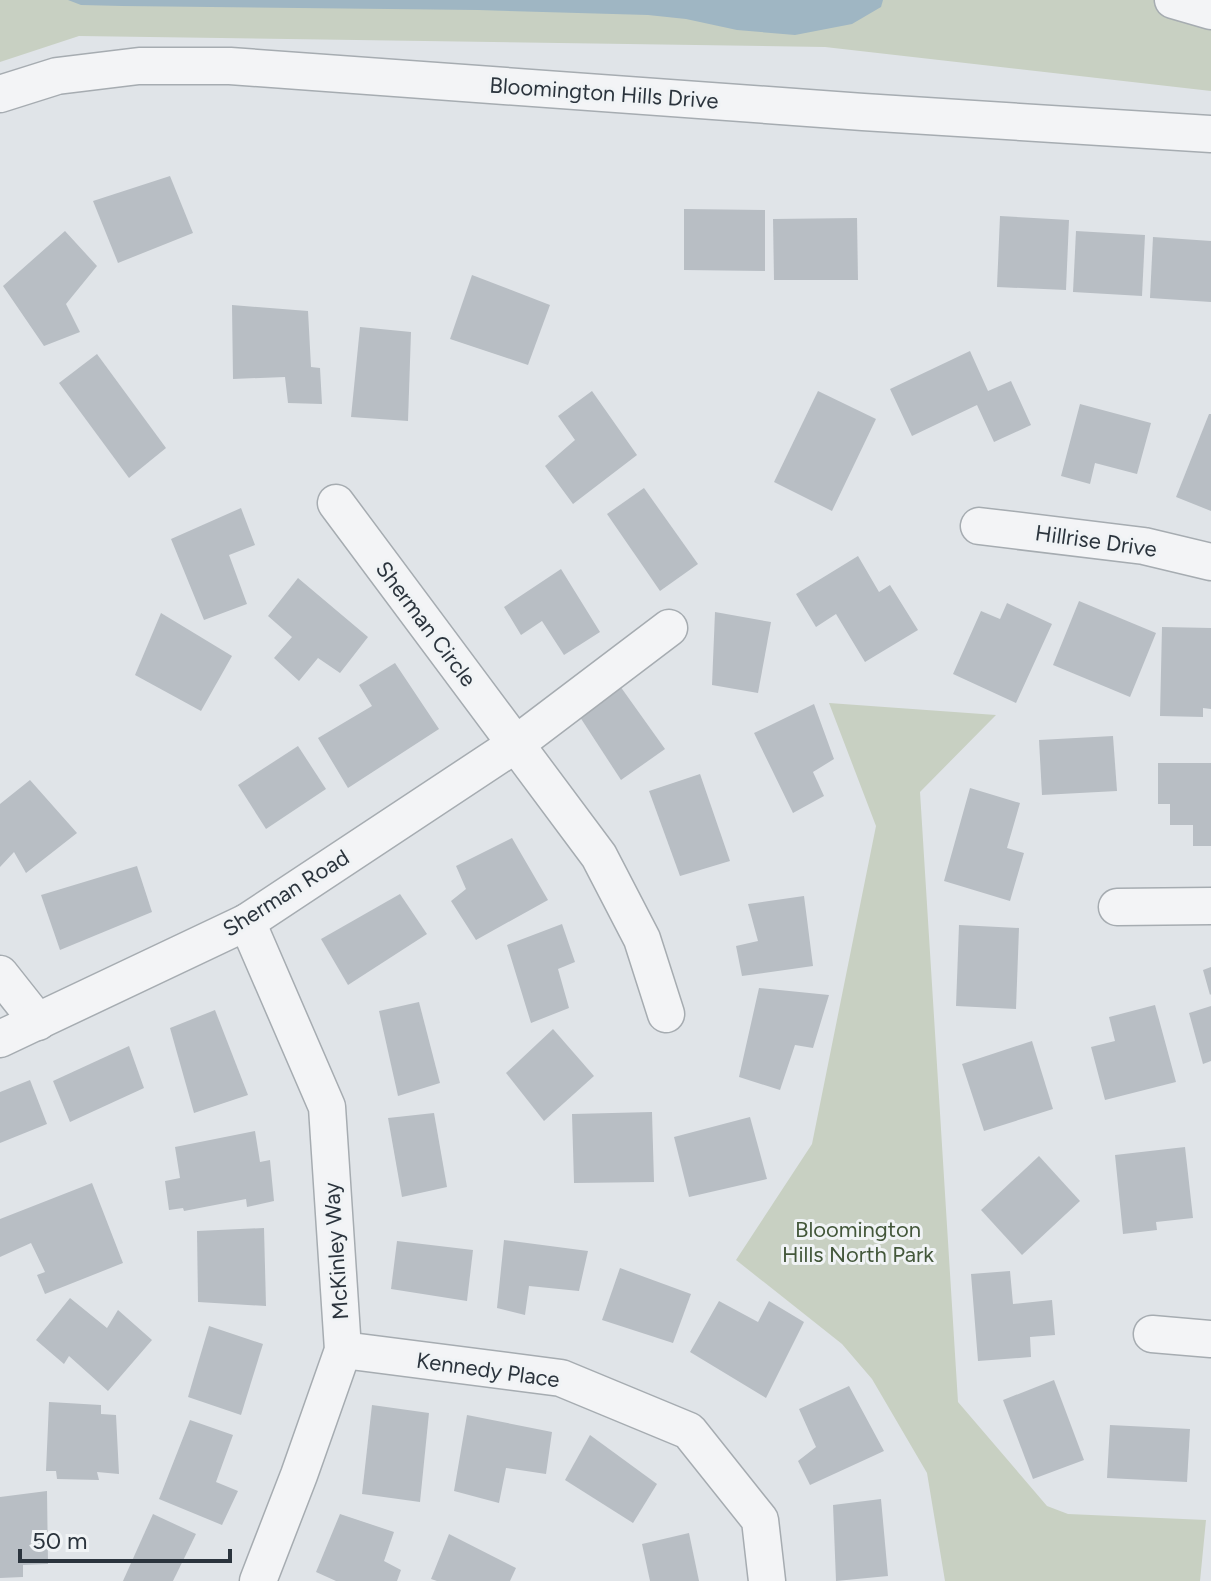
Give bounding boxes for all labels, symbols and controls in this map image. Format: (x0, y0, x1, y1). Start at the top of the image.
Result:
street label: Bloomington Hills Drive (489, 72, 719, 114)
street label: Hillrise Drive (1034, 519, 1158, 563)
street label: Sherman Circle (370, 556, 482, 692)
street label: Sherman Road (218, 844, 354, 942)
street label: McKinley Way (318, 1181, 354, 1321)
park label: Bloomington Hills North Park (782, 1216, 934, 1268)
street label: Kennedy Place (415, 1347, 561, 1393)
scale bar (20, 1513, 230, 1563)
text: 50 m (32, 1526, 88, 1555)

